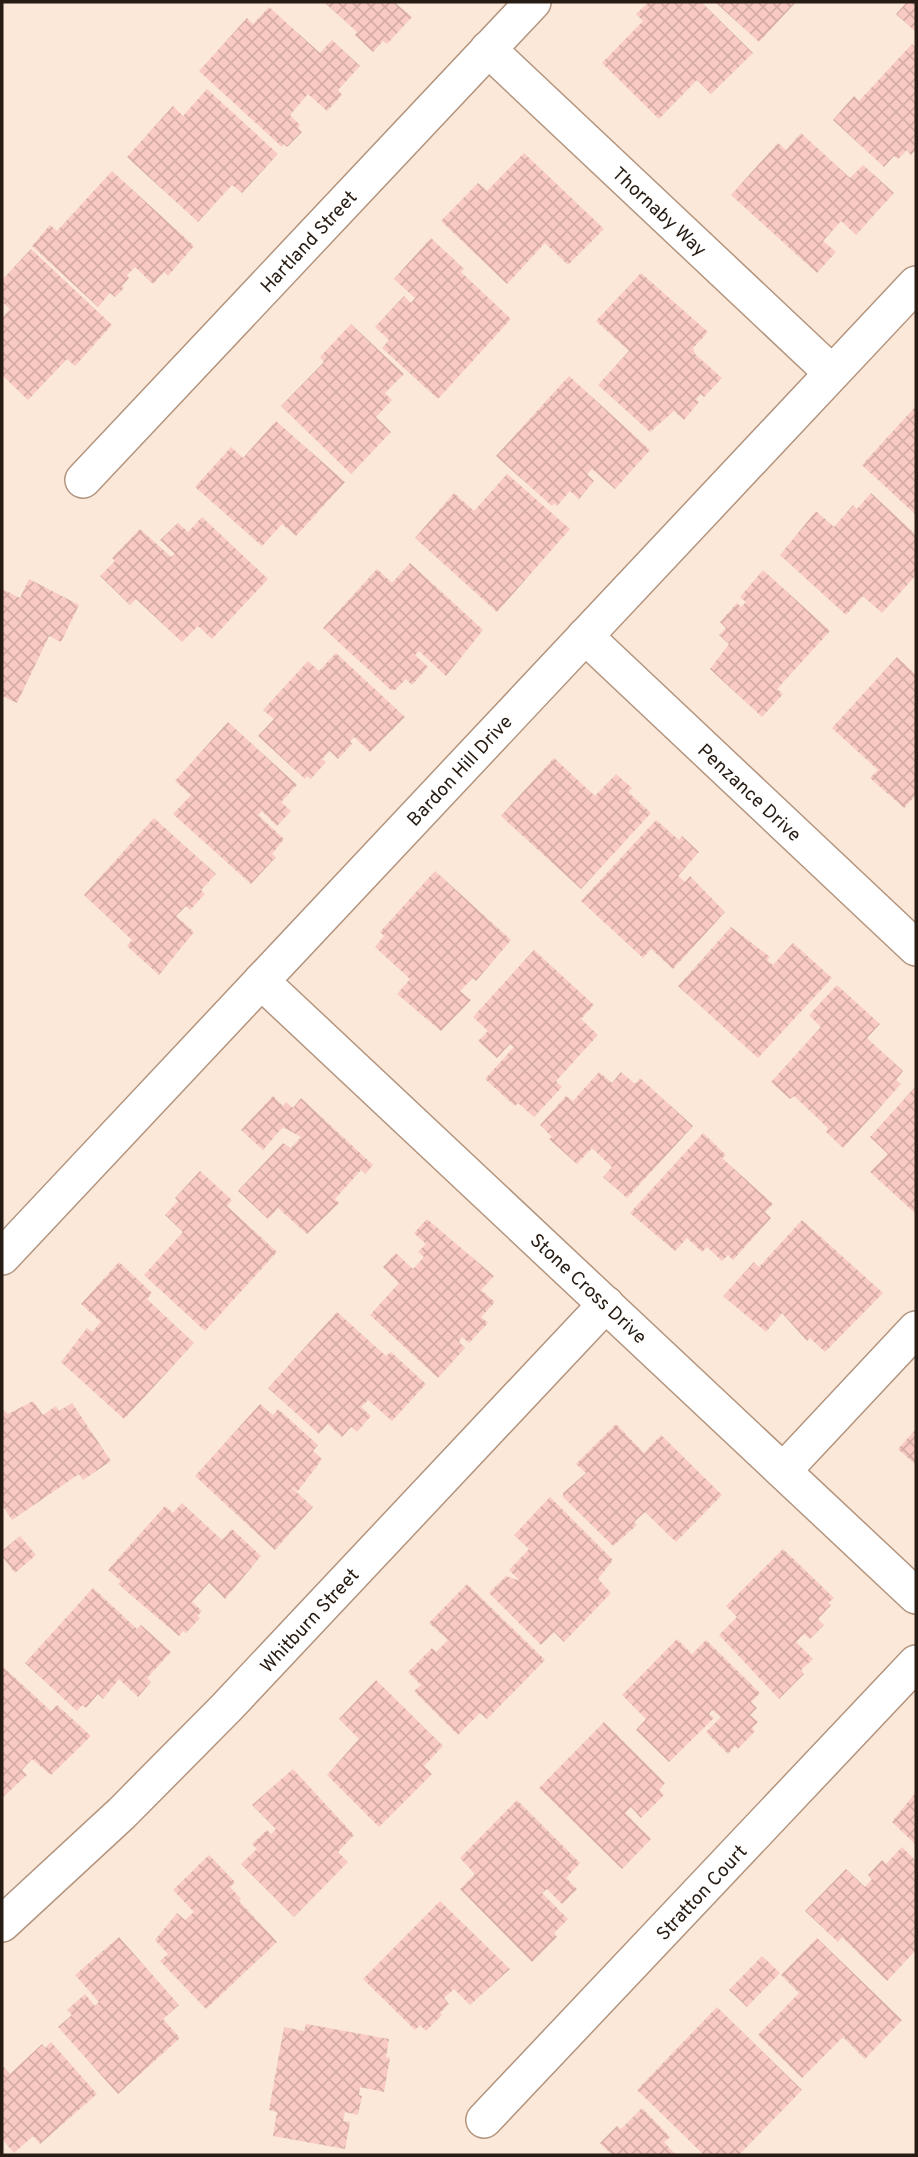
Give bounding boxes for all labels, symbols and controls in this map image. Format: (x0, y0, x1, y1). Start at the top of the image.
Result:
street label: Thornaby Way (606, 162, 711, 262)
street label: Hartland Street (256, 186, 363, 298)
street label: Bardon Hill Drive (403, 711, 518, 832)
street label: Penzance Drive (692, 739, 806, 848)
street label: Stone Cross Drive (524, 1229, 651, 1350)
street label: Whitburn Street (256, 1564, 365, 1679)
street label: Stratton Court (652, 1840, 753, 1946)

